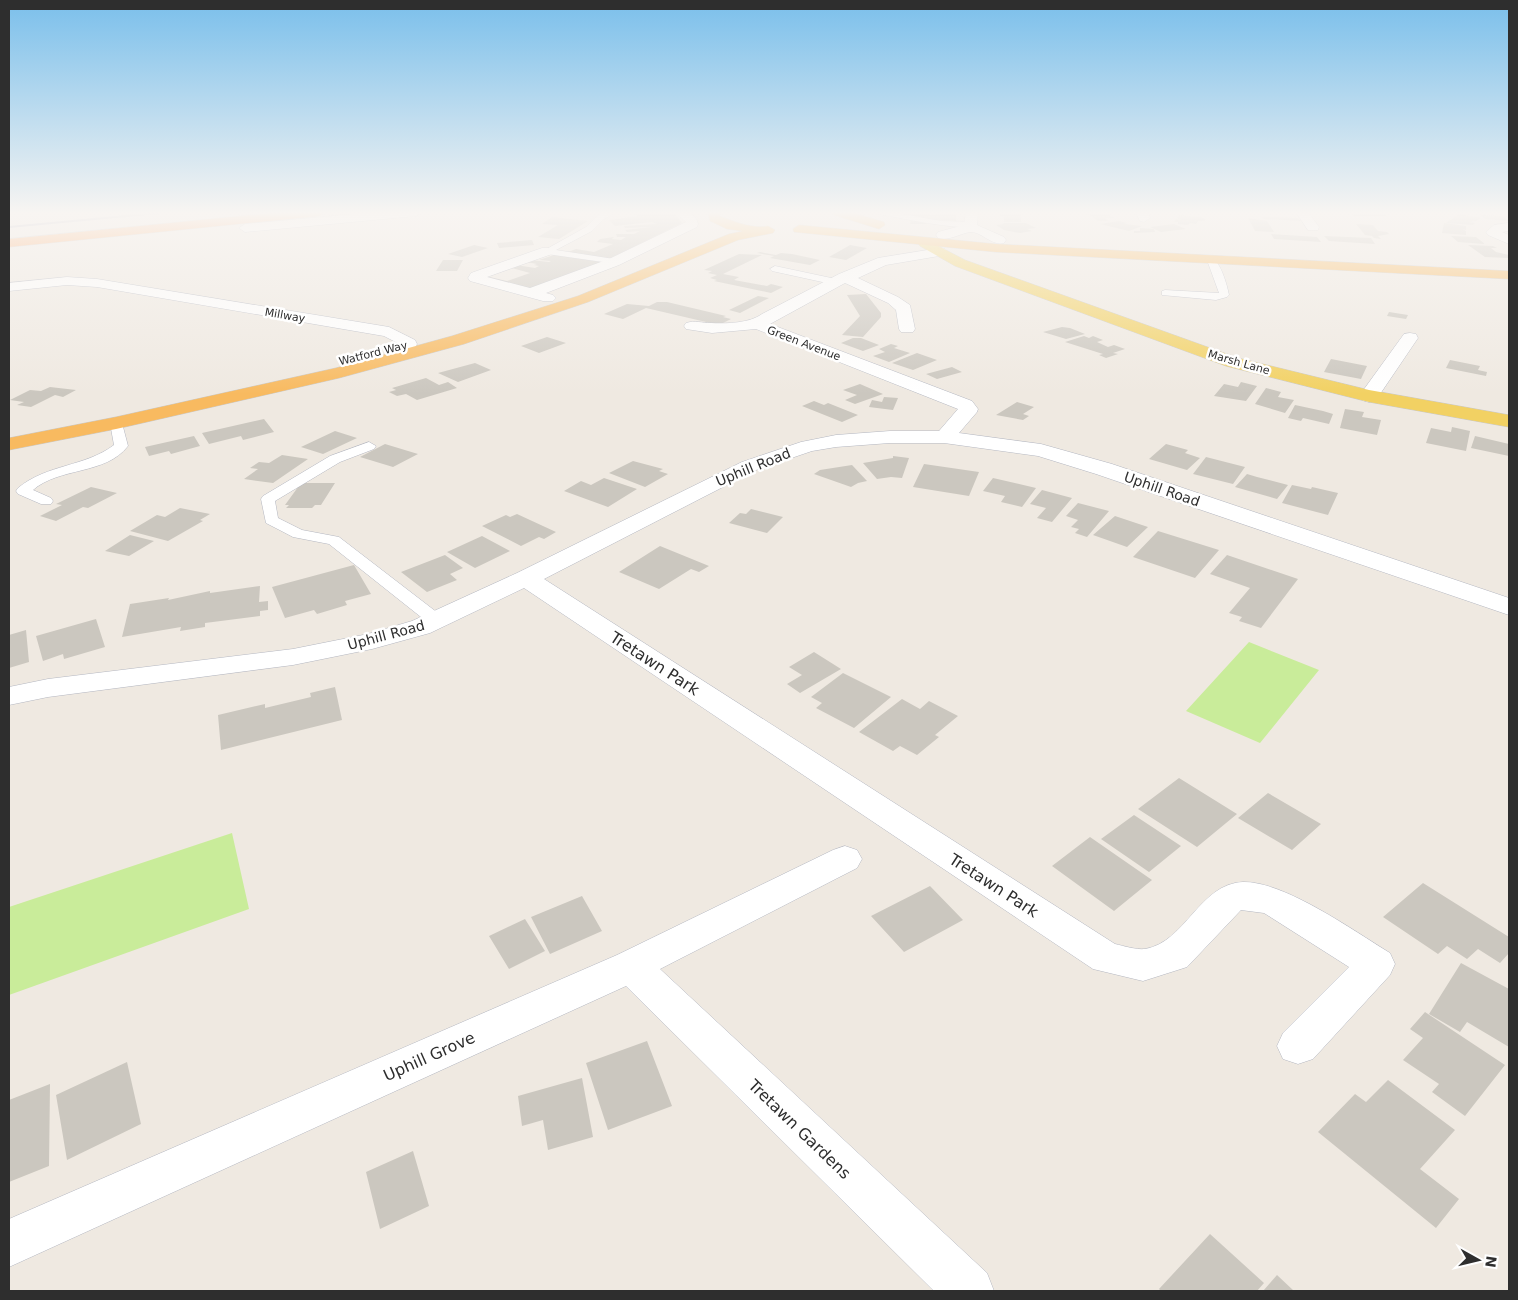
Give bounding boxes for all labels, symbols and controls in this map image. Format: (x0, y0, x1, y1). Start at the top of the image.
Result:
street label: Millway (264, 306, 307, 326)
street label: Green Avenue (765, 323, 843, 364)
street label: Watford Way (338, 339, 409, 368)
street label: Marsh Lane (1207, 347, 1271, 378)
street label: Uphill Road (713, 445, 793, 489)
street label: Uphill Road (1122, 469, 1202, 509)
street label: Uphill Road (346, 617, 426, 653)
street label: Tretawn Park (606, 627, 703, 700)
street label: Tretawn Park (945, 849, 1042, 922)
street label: Uphill Grove (381, 1028, 478, 1085)
street label: Tretawn Gardens (744, 1075, 855, 1183)
north arrow (1453, 1235, 1503, 1285)
text: N (1482, 1255, 1500, 1269)

